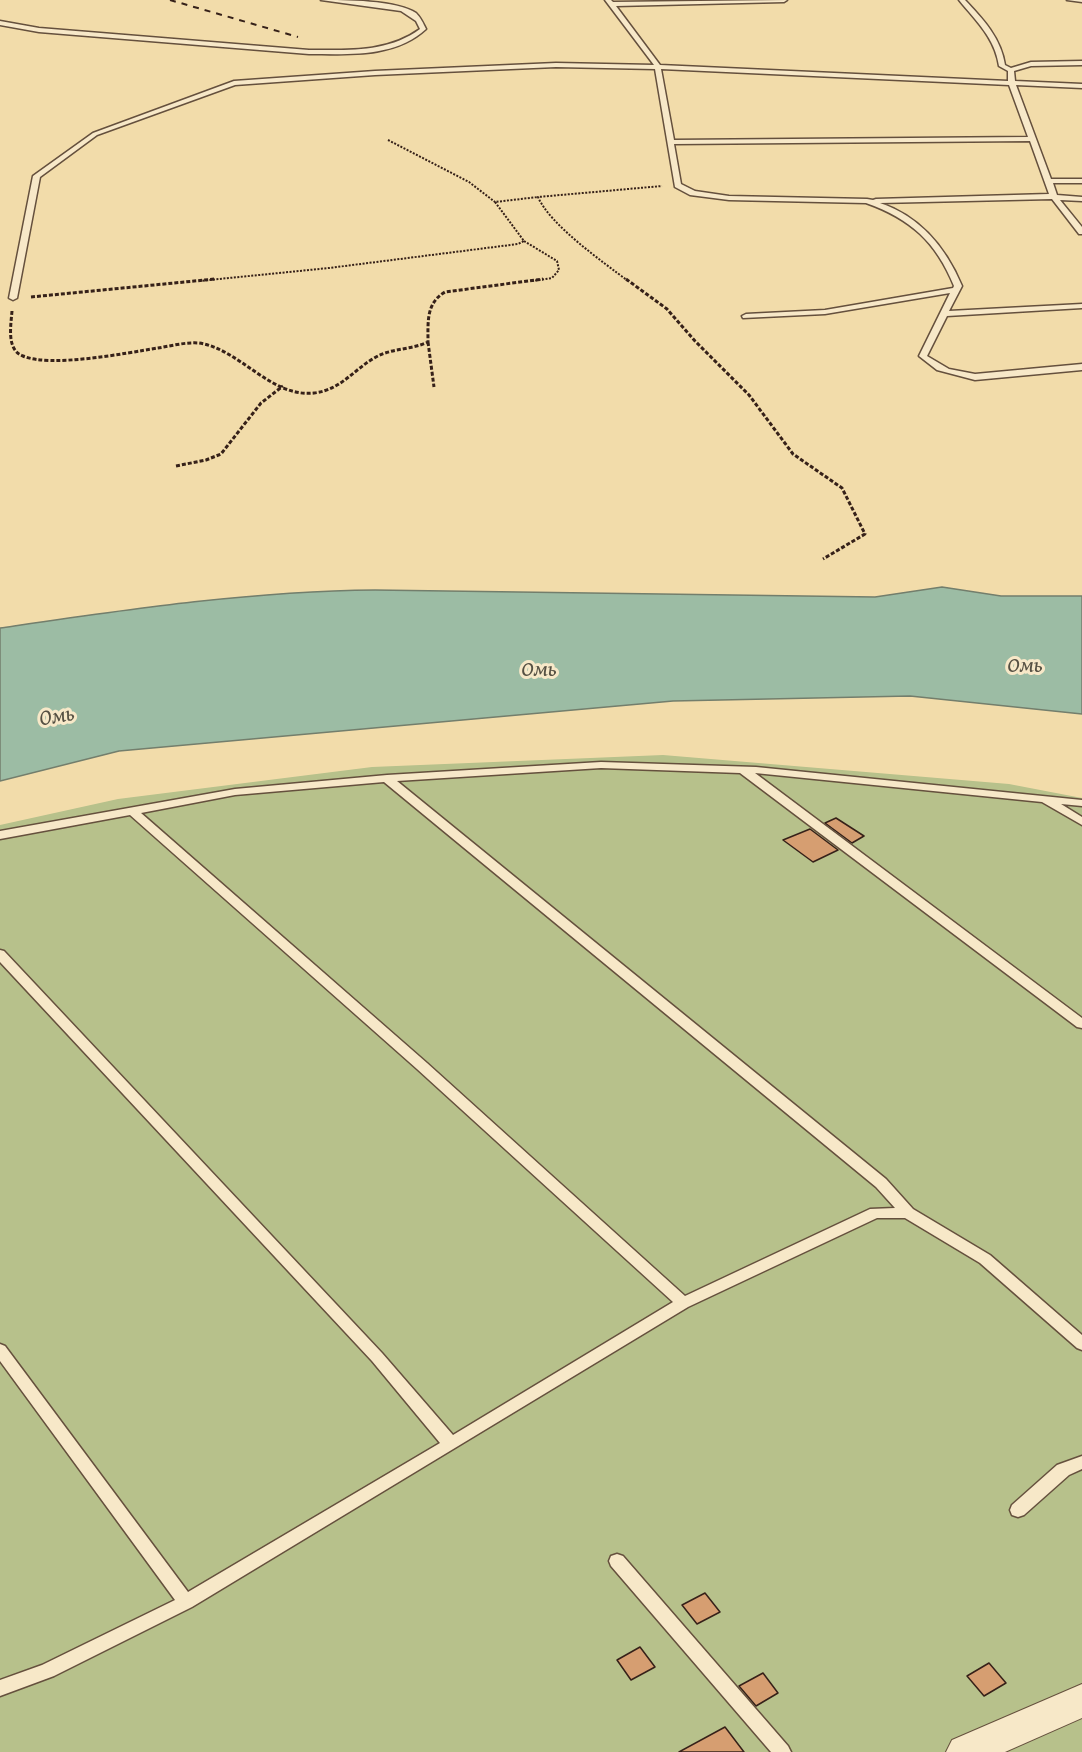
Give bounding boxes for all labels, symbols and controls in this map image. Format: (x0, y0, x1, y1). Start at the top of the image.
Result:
water label: Омь (1007, 653, 1043, 679)
water label: Омь (521, 657, 557, 683)
water label: Омь (37, 701, 77, 733)

